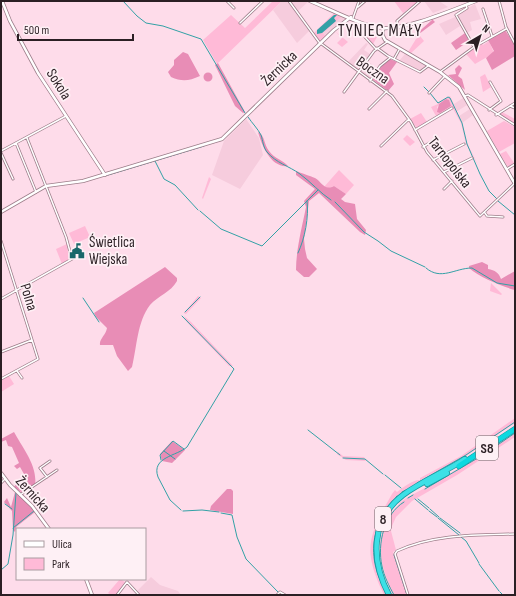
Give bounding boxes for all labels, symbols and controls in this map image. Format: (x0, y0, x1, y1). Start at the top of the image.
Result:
scale bar (18, 16, 133, 42)
north arrow (460, 16, 500, 56)
district label: TYNIEC MAŁY (338, 21, 422, 41)
text: N (480, 22, 492, 36)
text: 500 m (24, 23, 49, 38)
street label: Żernicka (257, 46, 302, 90)
street label: Boczna (352, 52, 393, 89)
street label: Sokola (42, 65, 75, 103)
street label: Tarnopolska (424, 133, 476, 192)
place label: Świetlica Wiejska (89, 233, 135, 269)
public building icon: Świetlica Wiejska (68, 242, 86, 260)
street label: Polna (15, 281, 42, 313)
road number: S8 (476, 436, 498, 460)
street label: Żernicka (11, 472, 54, 517)
road number: 8 (375, 507, 391, 531)
legend (16, 528, 146, 580)
text: Ulica (52, 537, 72, 552)
text: Park (52, 557, 70, 572)

